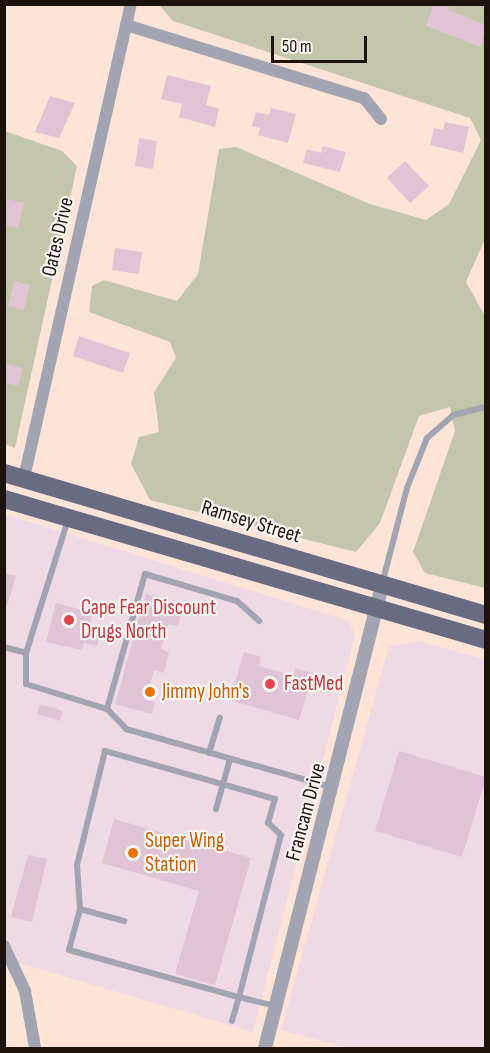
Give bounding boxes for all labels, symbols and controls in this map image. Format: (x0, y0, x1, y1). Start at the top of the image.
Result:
scale bar (274, 24, 370, 62)
text: 50 m (282, 36, 312, 57)
street label: Oates Drive (37, 195, 79, 279)
street label: Ramsey Street (198, 495, 304, 549)
place label: Cape Fear Discount Drugs North (81, 595, 216, 645)
marker: Cape Fear Discount Drugs North (62, 613, 76, 627)
place label: FastMed (284, 671, 343, 697)
marker: FastMed (261, 675, 279, 693)
place label: Jimmy John's (162, 679, 250, 705)
marker: Jimmy John's (143, 685, 157, 699)
street label: Francam Drive (281, 760, 331, 864)
place label: Super Wing Station (145, 828, 224, 878)
marker: Super Wing Station (126, 846, 140, 860)

